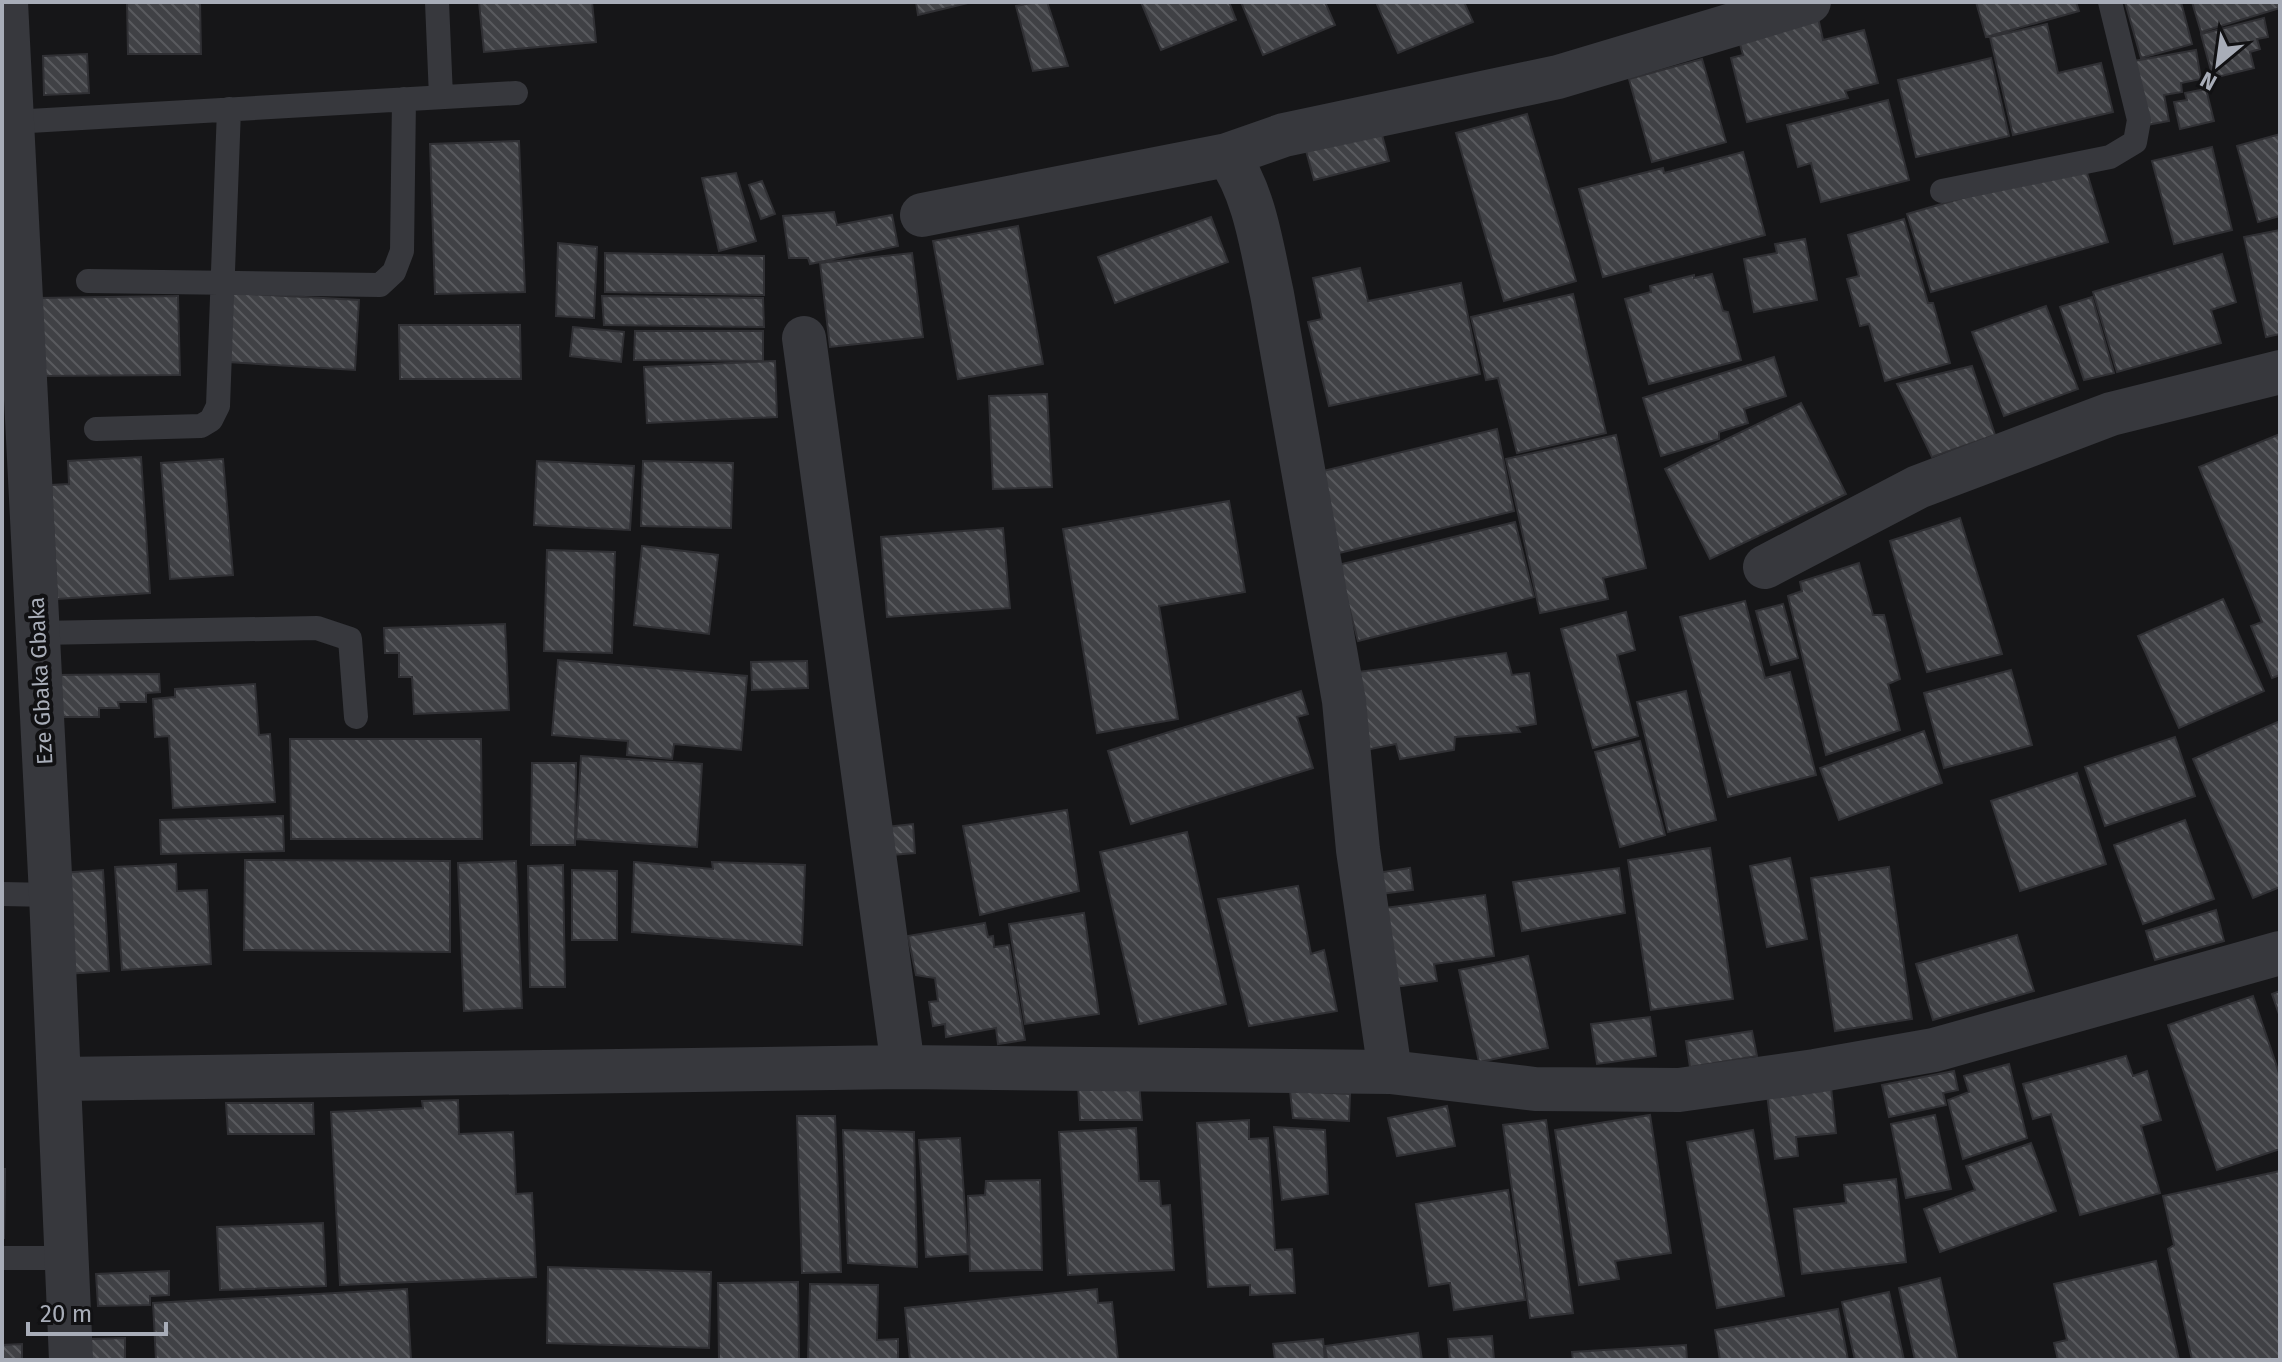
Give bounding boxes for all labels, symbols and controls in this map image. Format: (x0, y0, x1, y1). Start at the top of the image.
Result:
north arrow (2178, 24, 2258, 104)
text: N (2196, 66, 2221, 96)
street label: Eze Gbaka Gbaka (23, 596, 58, 766)
scale bar (28, 1286, 166, 1336)
text: 20 m (40, 1300, 92, 1328)

